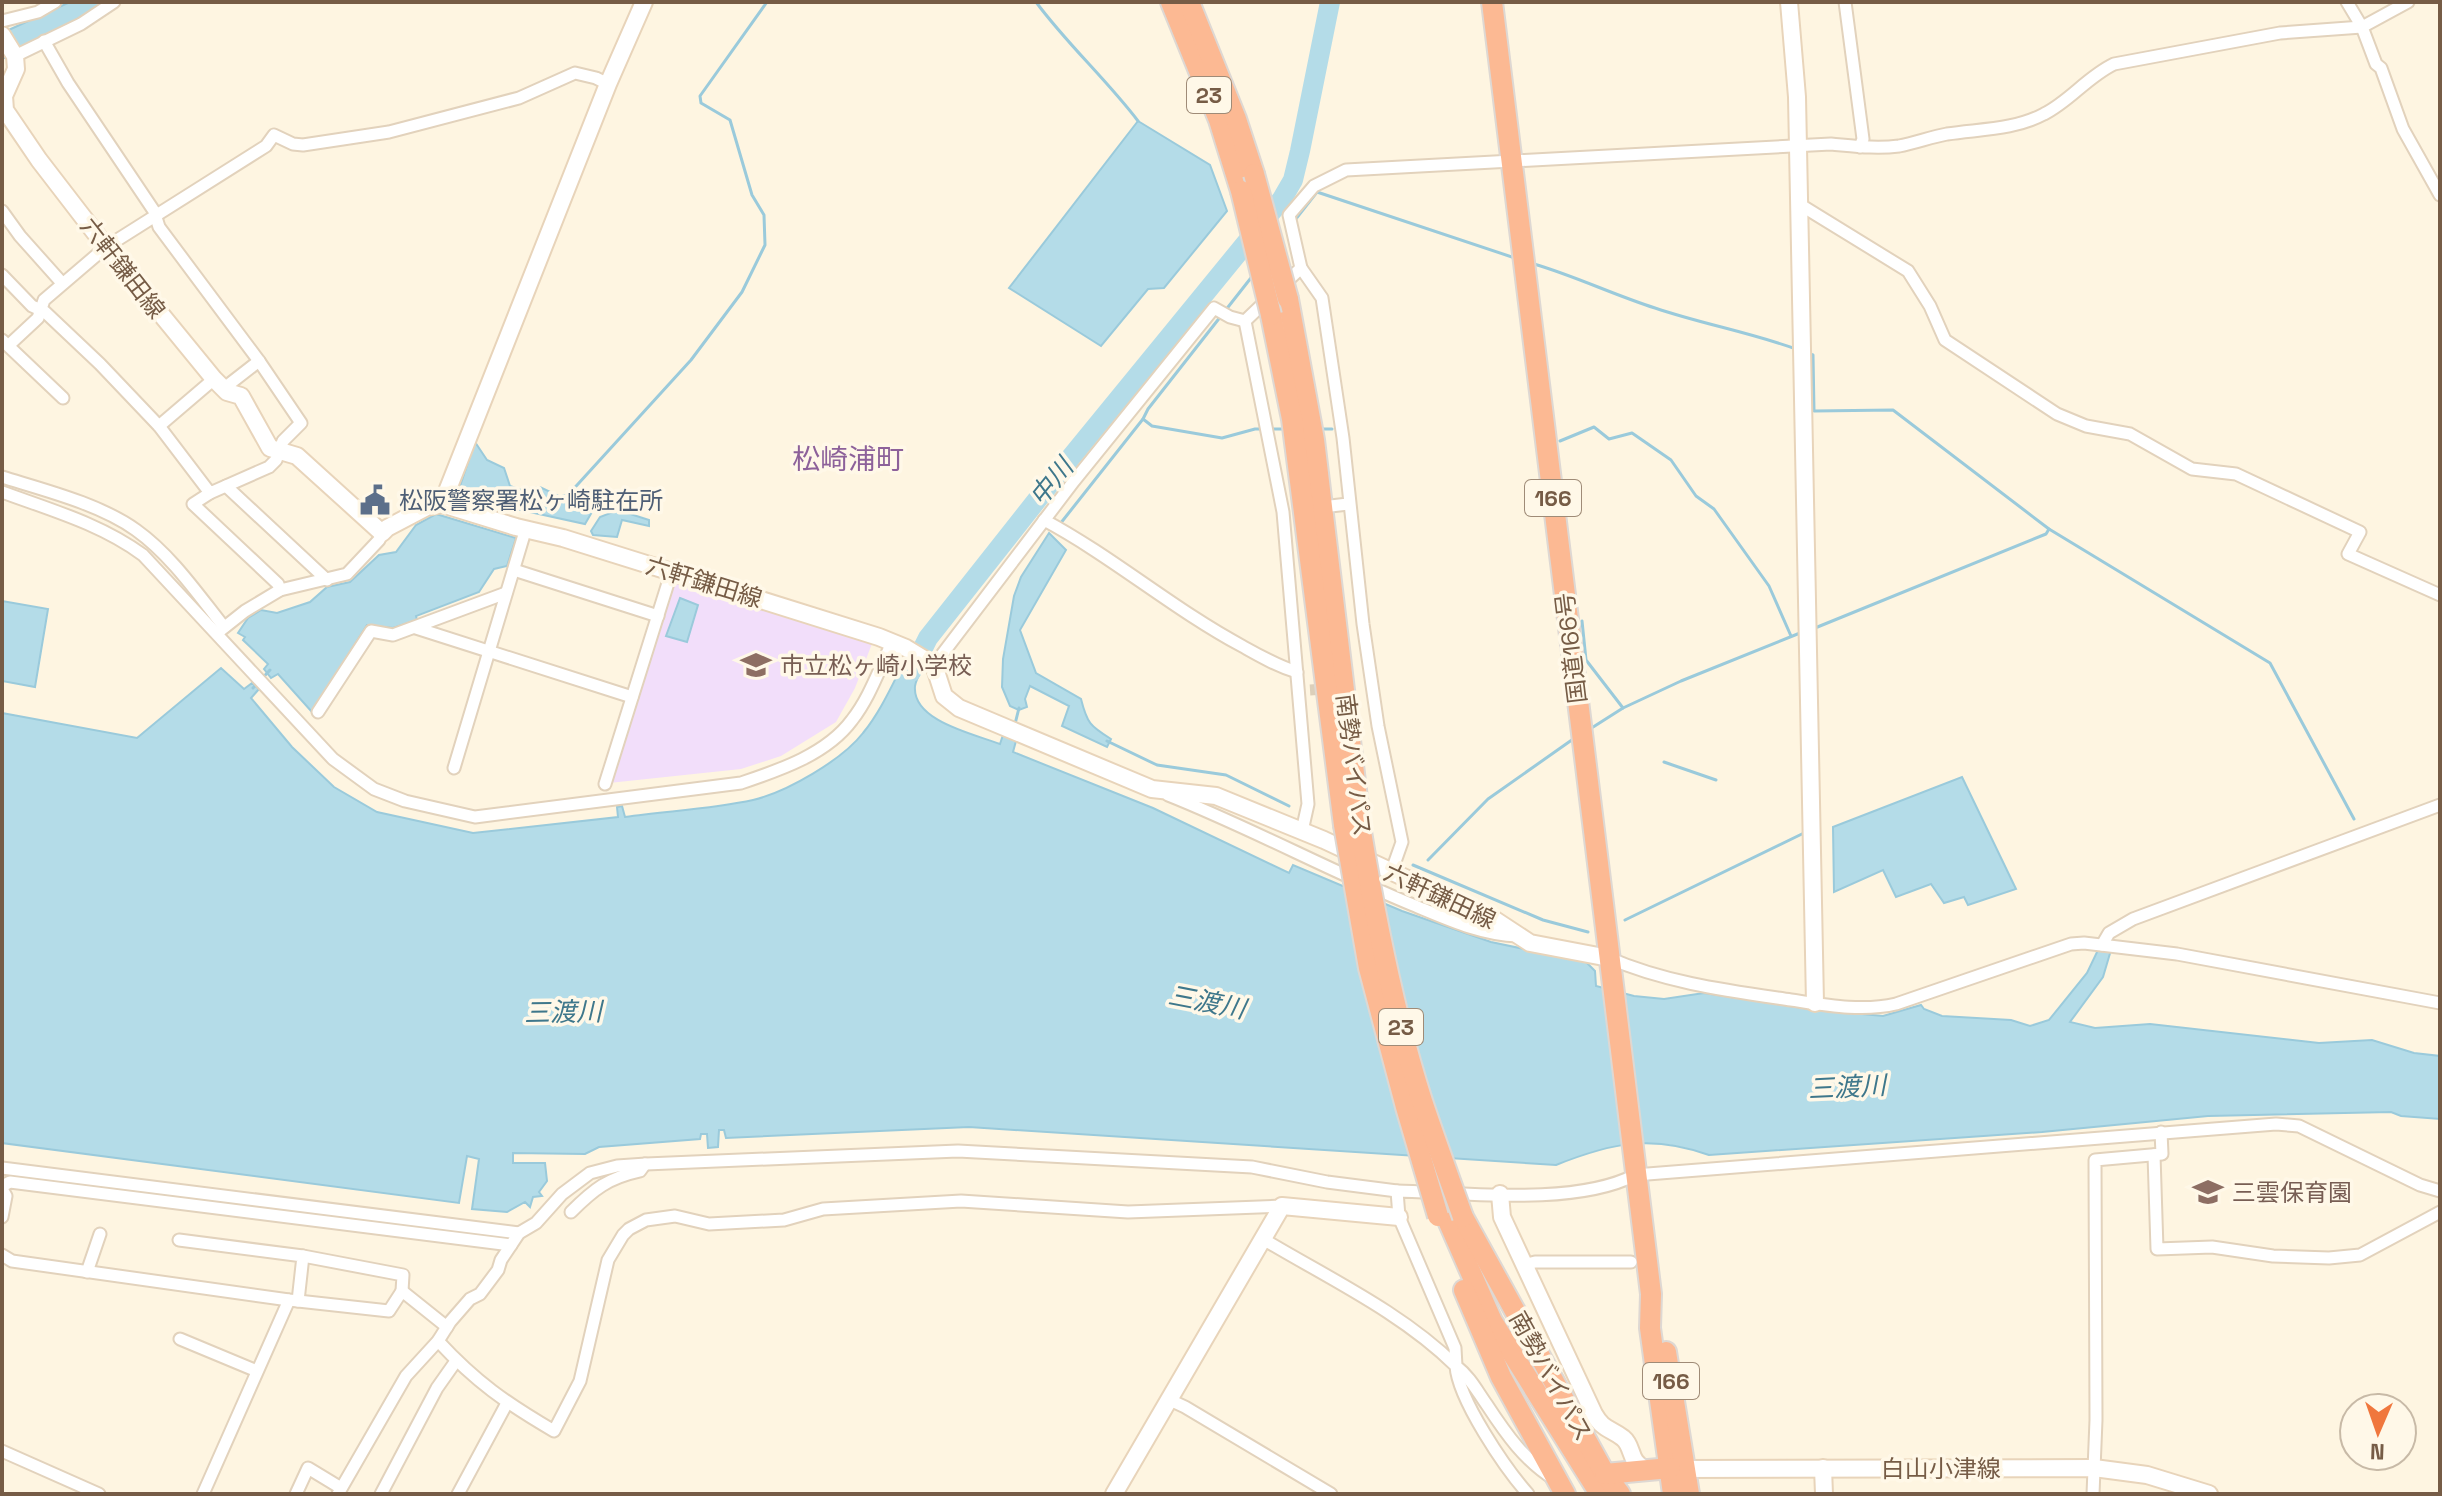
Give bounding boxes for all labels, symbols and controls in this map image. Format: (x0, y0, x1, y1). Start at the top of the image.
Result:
road number: 23 (1187, 77, 1231, 113)
street label: 六軒鎌田線 (74, 211, 172, 325)
district label: 松崎浦町 (792, 441, 904, 477)
water label: 中川 (1021, 449, 1082, 513)
road number: 166 (1525, 480, 1581, 516)
public building icon: 松阪警察署松ヶ崎駐在所 (358, 483, 392, 517)
place label: 松阪警察署松ヶ崎駐在所 (399, 485, 663, 516)
street label: 六軒鎌田線 (642, 550, 766, 614)
street label: 国道166号 (1549, 591, 1593, 705)
school or university icon: 市立松ヶ崎小学校 (739, 648, 773, 682)
place label: 市立松ヶ崎小学校 (780, 650, 972, 681)
street label: 南勢バイパス (1330, 692, 1378, 838)
street label: 六軒鎌田線 (1379, 857, 1501, 935)
water label: 三渡川 (1165, 978, 1251, 1027)
water label: 三渡川 (524, 994, 605, 1030)
road number: 23 (1379, 1009, 1423, 1045)
water label: 三渡川 (1807, 1068, 1890, 1106)
school or university icon: 三雲保育園 (2191, 1175, 2225, 1209)
place label: 三雲保育園 (2232, 1177, 2352, 1208)
street label: 南勢バイパス (1503, 1306, 1599, 1446)
road number: 166 (1643, 1363, 1699, 1399)
north arrow (2338, 1392, 2418, 1472)
text: N (2369, 1438, 2385, 1466)
street label: 白山小津線 (1881, 1453, 2001, 1484)

